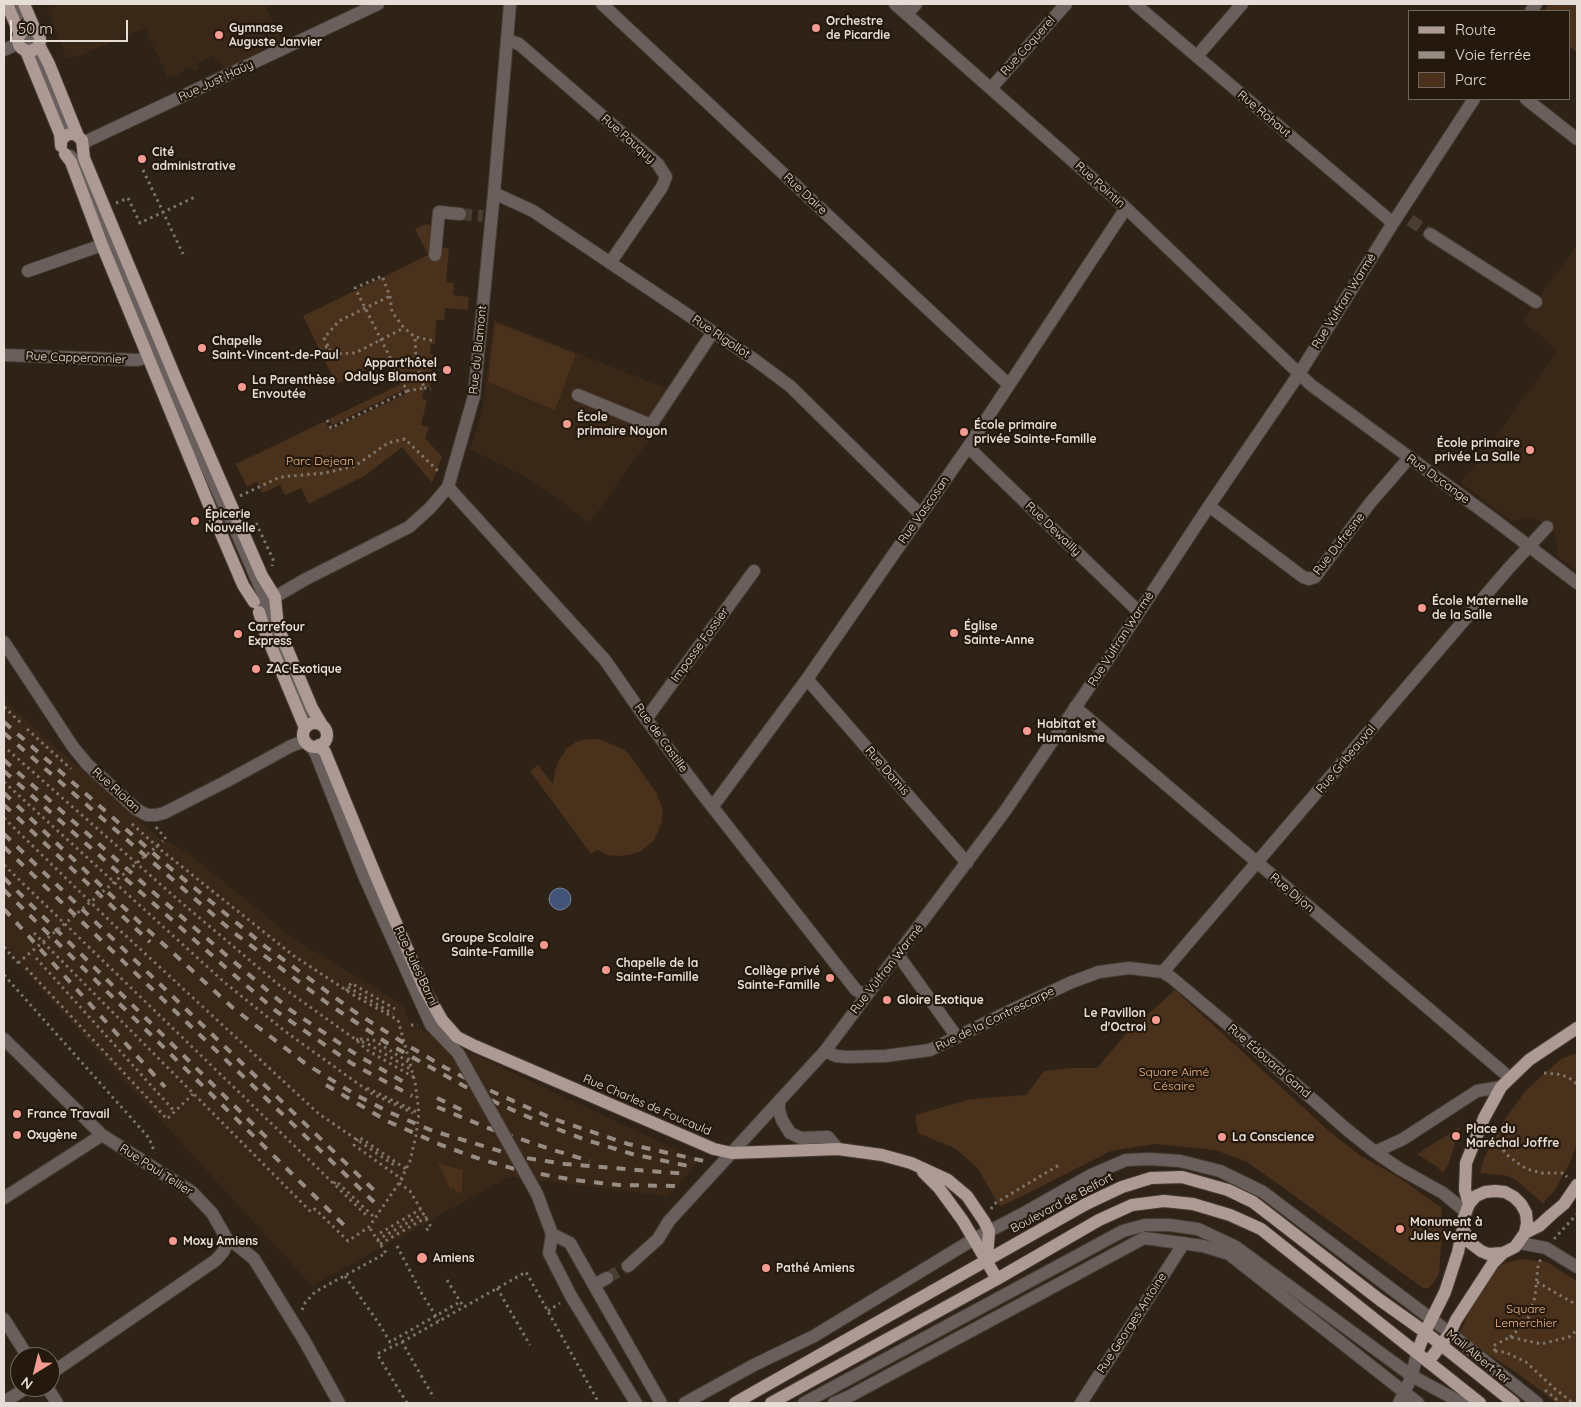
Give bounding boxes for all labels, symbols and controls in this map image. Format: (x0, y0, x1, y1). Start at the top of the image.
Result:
scale bar (12, 10, 130, 42)
legend (1408, 10, 1571, 100)
street label: Rue Coquerel (998, 13, 1058, 79)
place label: Orchestre de Picardie (826, 14, 890, 42)
text: 50 m (18, 19, 53, 38)
text: Route (1455, 20, 1496, 39)
place label: Gymnase Auguste Janvier (229, 21, 322, 49)
marker: Orchestre de Picardie (810, 22, 822, 34)
marker: Gymnase Auguste Janvier (213, 29, 225, 41)
text: Voie ferrée (1455, 45, 1531, 64)
street label: Rue Just Haüy (176, 57, 256, 105)
text: Parc (1455, 70, 1486, 89)
street label: Rue Rohaut (1235, 88, 1293, 140)
street label: Rue Pauquy (598, 112, 658, 166)
place label: Cité administrative (152, 145, 236, 173)
marker: Cité administrative (136, 153, 148, 165)
street label: Rue Pointin (1072, 159, 1128, 211)
street label: Rue Daire (780, 170, 830, 218)
street label: Rue Vulfran Warmé (1309, 251, 1379, 351)
street label: Rue du Blamont (466, 305, 490, 395)
street label: Rue Rigollot (689, 312, 753, 362)
place label: Chapelle Saint-Vincent-de-Paul (212, 334, 339, 362)
marker: Chapelle Saint-Vincent-de-Paul (196, 342, 208, 354)
street label: Rue Capperonnier (25, 349, 127, 367)
place label: Appart'hôtel Odalys Blamont (344, 356, 437, 384)
marker: Appart'hôtel Odalys Blamont (441, 364, 453, 376)
place label: La Parenthèse Envoutée (252, 373, 335, 401)
marker: La Parenthèse Envoutée (236, 381, 248, 393)
place label: École primaire Noyon (577, 410, 667, 438)
marker: École primaire Noyon (561, 418, 573, 430)
place label: École primaire privée Sainte-Famille (974, 418, 1097, 446)
marker: École primaire privée Sainte-Famille (958, 426, 970, 438)
place label: École primaire privée La Salle (1434, 436, 1520, 464)
marker: École primaire privée La Salle (1524, 444, 1536, 456)
street label: Rue Ducange (1404, 451, 1472, 507)
park label: Parc Dejean (286, 454, 354, 468)
street label: Rue Vascosan (895, 474, 953, 546)
street label: Rue Dewailly (1022, 499, 1084, 559)
place label: Épicerie Nouvelle (205, 507, 256, 535)
street label: Rue Dufresne (1310, 510, 1368, 578)
marker: Épicerie Nouvelle (189, 515, 201, 527)
street label: Rue Vulfran Warmé (1085, 589, 1157, 689)
place label: École Maternelle de la Salle (1432, 594, 1528, 622)
marker: École Maternelle de la Salle (1416, 602, 1428, 614)
street label: Impasse Fossier (668, 605, 732, 685)
place label: Église Sainte-Anne (964, 619, 1034, 647)
place label: Carrefour Express (248, 620, 305, 648)
marker: Église Sainte-Anne (948, 627, 960, 639)
marker: Carrefour Express (232, 628, 244, 640)
place label: ZAC Exotique (266, 662, 342, 676)
marker: ZAC Exotique (250, 663, 262, 675)
street label: Rue de Castille (631, 701, 691, 775)
place label: Habitat et Humanisme (1037, 717, 1105, 745)
street label: Rue Gribeauval (1313, 722, 1379, 796)
marker: Habitat et Humanisme (1021, 725, 1033, 737)
street label: Rue Damis (862, 744, 912, 798)
street label: Rue Riolan (89, 765, 143, 815)
street label: Rue Dijon (1267, 870, 1317, 916)
street label: Rue Vulfran Warmé (848, 921, 926, 1017)
street label: Rue Jules Barni (391, 924, 441, 1008)
place label: Groupe Scolaire Sainte-Famille (442, 931, 534, 959)
marker: Groupe Scolaire Sainte-Famille (538, 939, 550, 951)
place label: Chapelle de la Sainte-Famille (616, 956, 699, 984)
marker: Chapelle de la Sainte-Famille (600, 964, 612, 976)
place label: Collège privé Sainte-Famille (737, 964, 820, 992)
marker: Collège privé Sainte-Famille (824, 972, 836, 984)
street label: Rue de la Contrescarpe (933, 984, 1057, 1054)
place label: Gloire Exotique (897, 993, 984, 1007)
marker: Gloire Exotique (881, 994, 893, 1006)
place label: Le Pavillon d'Octroi (1084, 1006, 1146, 1034)
marker: Le Pavillon d'Octroi (1150, 1014, 1162, 1026)
street label: Rue Édouard Gand (1225, 1021, 1313, 1101)
park label: Square Aimé Césaire (1139, 1065, 1209, 1093)
street label: Rue Charles de Foucauld (581, 1071, 713, 1139)
place label: France Travail (27, 1107, 110, 1121)
marker: France Travail (11, 1108, 23, 1120)
place label: Place du Maréchal Joffre (1466, 1122, 1559, 1150)
place label: Oxygène (27, 1128, 77, 1142)
marker: Oxygène (11, 1129, 23, 1141)
place label: La Conscience (1232, 1130, 1314, 1144)
marker: Place du Maréchal Joffre (1450, 1130, 1462, 1142)
marker: La Conscience (1216, 1131, 1228, 1143)
street label: Rue Paul Tellier (117, 1141, 195, 1199)
street label: Boulevard de Belfort (1008, 1170, 1116, 1236)
place label: Monument à Jules Verne (1410, 1215, 1483, 1243)
marker: Monument à Jules Verne (1394, 1223, 1406, 1235)
place label: Moxy Amiens (183, 1234, 258, 1248)
marker: Moxy Amiens (167, 1235, 179, 1247)
marker: Amiens (415, 1251, 429, 1265)
place label: Amiens (433, 1251, 475, 1265)
place label: Pathé Amiens (776, 1261, 855, 1275)
marker: Pathé Amiens (760, 1262, 772, 1274)
street label: Rue Georges Antoine (1094, 1270, 1170, 1376)
park label: Square Lemerchier (1495, 1302, 1557, 1330)
street label: Mail Albert 1er (1443, 1327, 1513, 1387)
north arrow (10, 1347, 60, 1397)
text: N (17, 1373, 36, 1394)

